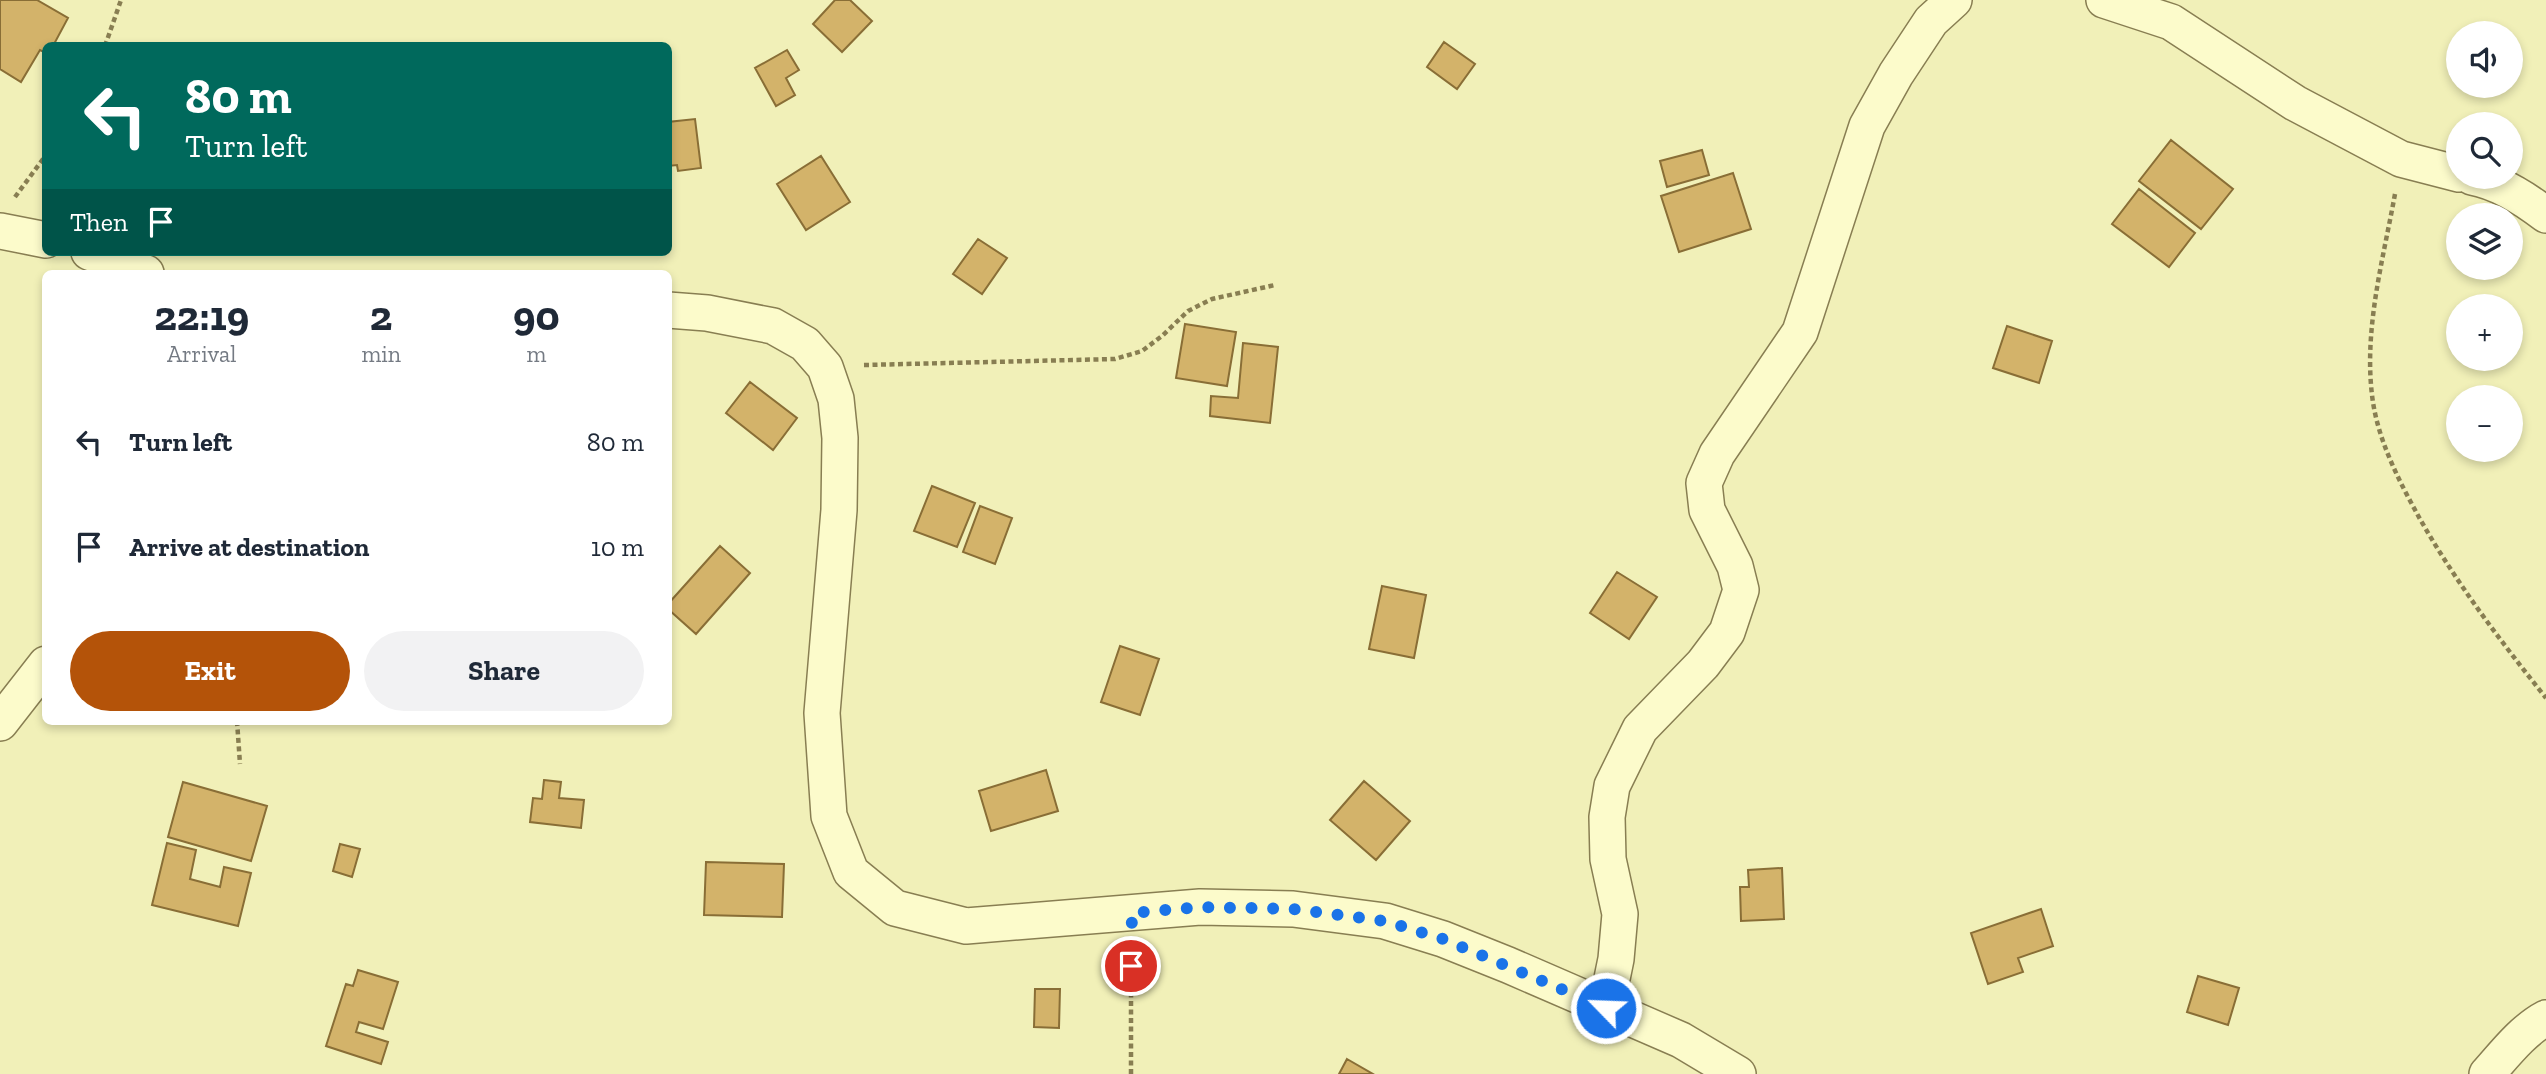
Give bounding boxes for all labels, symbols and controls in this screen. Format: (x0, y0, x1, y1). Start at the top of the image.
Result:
map controls (2446, 21, 2523, 462)
button: sound (2446, 21, 2523, 98)
text: 80 m (185, 67, 292, 126)
icon: left (70, 70, 161, 161)
button: search (2446, 112, 2523, 189)
text: Turn left (185, 127, 307, 165)
icon: arrive (142, 203, 180, 241)
button: layers (2446, 203, 2523, 280)
text: Then (70, 206, 128, 238)
text: 22:19 (154, 290, 249, 341)
text: 2 (370, 290, 392, 341)
text: 90 (513, 290, 560, 341)
button: + (2446, 294, 2523, 371)
text: Arrival (167, 340, 236, 368)
text: min (361, 340, 401, 368)
text: m (527, 340, 546, 368)
button: − (2446, 385, 2523, 462)
icon: left (70, 423, 108, 461)
text: Turn left (129, 426, 232, 458)
text: 80 m (587, 426, 644, 458)
icon: arrive (70, 528, 108, 566)
text: Arrive at destination (129, 531, 369, 563)
text: 10 m (591, 531, 644, 563)
button: Exit (70, 631, 350, 711)
button: Share (364, 631, 644, 711)
pin (1101, 936, 1161, 996)
icon: arrive (1112, 947, 1150, 985)
position arrow (1569, 971, 1643, 1045)

